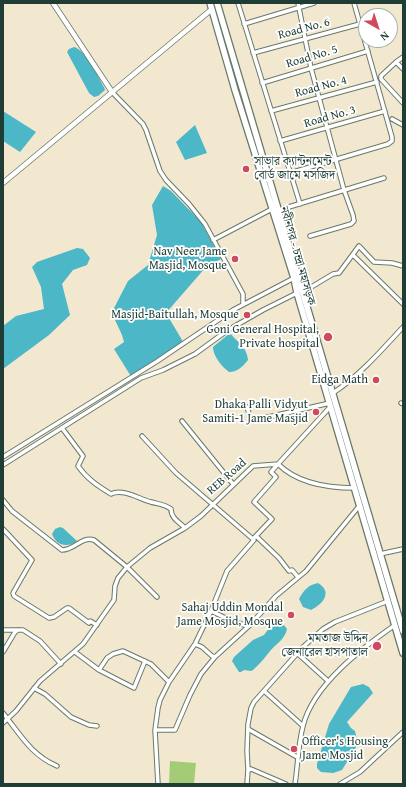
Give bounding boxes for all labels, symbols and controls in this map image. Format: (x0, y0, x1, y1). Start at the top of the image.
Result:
north arrow (358, 8, 398, 48)
street label: Road No. 6 (277, 15, 331, 43)
text: N (377, 28, 393, 45)
street label: Road No. 5 (285, 42, 339, 72)
street label: Road No. 4 (294, 73, 348, 101)
street label: Road No. 3 (303, 103, 357, 131)
place label: সাভার ক্যান্টনমেন্ট বোর্ড জামে মসজিদ (254, 155, 335, 183)
marker: সাভার ক্যান্টনমেন্ট বোর্ড জামে মসজিদ (241, 164, 251, 174)
street label: নবীনগর - চন্দ্রা মহাসড়ক (276, 205, 318, 307)
place label: Nav Neer Jame Masjid, Mosque (149, 245, 227, 273)
marker: Nav Neer Jame Masjid, Mosque (230, 254, 240, 264)
place label: Masjid-Baitullah, Mosque (111, 308, 239, 322)
marker: Masjid-Baitullah, Mosque (242, 310, 252, 320)
place label: Goni General Hospital, Private hospital (207, 323, 319, 351)
marker: Goni General Hospital, Private hospital (322, 331, 334, 343)
place label: Eidga Math (311, 373, 368, 387)
marker: Eidga Math (371, 375, 381, 385)
place label: Dhaka Palli Vidyut Samiti-1 Jame Masjid (202, 398, 308, 426)
marker: Dhaka Palli Vidyut Samiti-1 Jame Masjid (311, 407, 321, 417)
street label: REB Road (204, 456, 250, 498)
place label: Sahaj Uddin Mondal Jame Mosjid, Mosque (177, 601, 283, 629)
marker: Sahaj Uddin Mondal Jame Mosjid, Mosque (286, 610, 296, 620)
place label: মমতাজ উদ্দিন জেনারেল হাসপাতাল (281, 632, 368, 660)
marker: মমতাজ উদ্দিন জেনারেল হাসপাতাল (371, 640, 383, 652)
place label: Officer's Housing Jame Mosjid (302, 735, 388, 763)
marker: Officer's Housing Jame Mosjid (289, 744, 299, 754)

